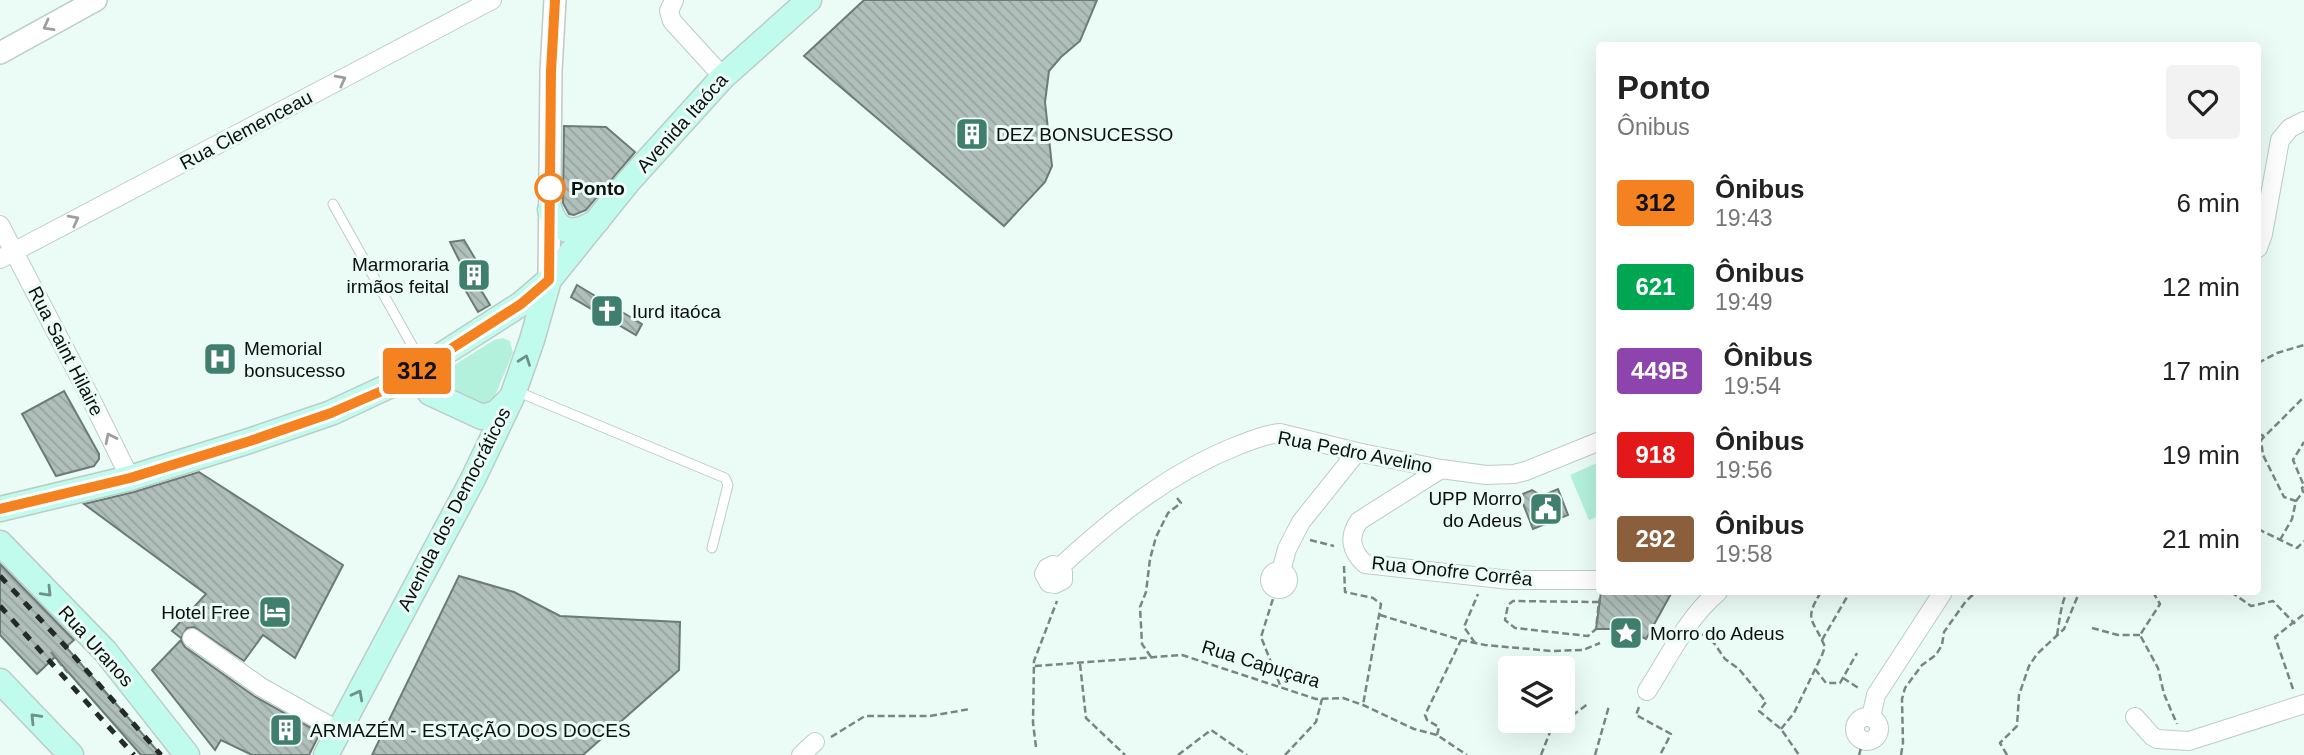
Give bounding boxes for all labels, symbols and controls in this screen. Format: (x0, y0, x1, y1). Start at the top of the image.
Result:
one-way arrow (43, 18, 55, 31)
button: heart (2166, 65, 2240, 139)
street label: Avenida Itaóca (632, 69, 732, 177)
text: Ponto (1617, 69, 1710, 106)
one-way arrow (333, 75, 346, 88)
street label: Rua Clemenceau (176, 86, 316, 174)
text: Ônibus (1617, 114, 1690, 140)
building icon: DEZ BONSUCESSO (953, 115, 991, 153)
place label: DEZ BONSUCESSO (996, 124, 1173, 145)
marker: Ponto (535, 173, 565, 203)
text: Ônibus (1715, 174, 1805, 204)
place label: Ponto (571, 178, 625, 199)
text: 6 min (2176, 188, 2240, 218)
text: 312 (1635, 189, 1676, 216)
text: 19:43 (1715, 205, 1773, 231)
one-way arrow (67, 214, 79, 228)
place label: Marmoraria irmãos feital (347, 254, 449, 297)
building icon: Marmoraria irmãos feital (455, 256, 493, 294)
text: Ônibus (1715, 258, 1805, 288)
text: 12 min (2162, 272, 2240, 302)
text: 621 (1635, 273, 1676, 300)
street label: Rua Saint Hilaire (24, 283, 108, 419)
text: 19:49 (1715, 289, 1773, 315)
church icon: Iurd itaóca (588, 292, 626, 330)
place label: Iurd itaóca (632, 301, 721, 322)
place label: Memorial bonsucesso (244, 338, 345, 381)
hospital icon: Memorial bonsucesso (201, 340, 239, 378)
text: Ônibus (1723, 342, 1813, 372)
line badge: 312 (377, 348, 457, 394)
one-way arrow (517, 354, 531, 366)
text: 17 min (2162, 356, 2240, 386)
text: 312 (397, 357, 437, 384)
text: 449B (1631, 357, 1688, 384)
text: 19:54 (1723, 373, 1781, 399)
street label: Avenida dos Democráticos (393, 404, 515, 614)
text: Ônibus (1715, 426, 1805, 456)
street label: Rua Pedro Avelino (1276, 427, 1434, 477)
one-way arrow (105, 433, 119, 445)
text: 19 min (2162, 440, 2240, 470)
text: 918 (1635, 441, 1676, 468)
text: 19:56 (1715, 457, 1773, 483)
place label: UPP Morro do Adeus (1428, 488, 1522, 531)
public building icon: UPP Morro do Adeus (1527, 490, 1565, 528)
text: Ônibus (1715, 510, 1805, 540)
text: 21 min (2162, 524, 2240, 554)
text: 292 (1635, 525, 1676, 552)
text: 19:58 (1715, 541, 1773, 567)
street label: Rua Onofre Corrêa (1371, 552, 1534, 590)
one-way arrow (39, 584, 52, 597)
hotel icon: Hotel Free (256, 593, 294, 631)
street label: Rua Uranos (54, 601, 138, 691)
place label: Hotel Free (161, 602, 250, 623)
place icon: Morro do Adeus (1607, 614, 1645, 652)
place label: Morro do Adeus (1650, 623, 1784, 644)
street label: Rua Capuçara (1199, 636, 1323, 692)
map controls (1498, 656, 1575, 733)
button: layers (1498, 656, 1575, 733)
one-way arrow (350, 690, 363, 702)
building icon: ARMAZÉM - ESTAÇÃO DOS DOCES (267, 711, 305, 749)
one-way arrow (31, 713, 44, 726)
place label: ARMAZÉM - ESTAÇÃO DOS DOCES (310, 720, 631, 741)

